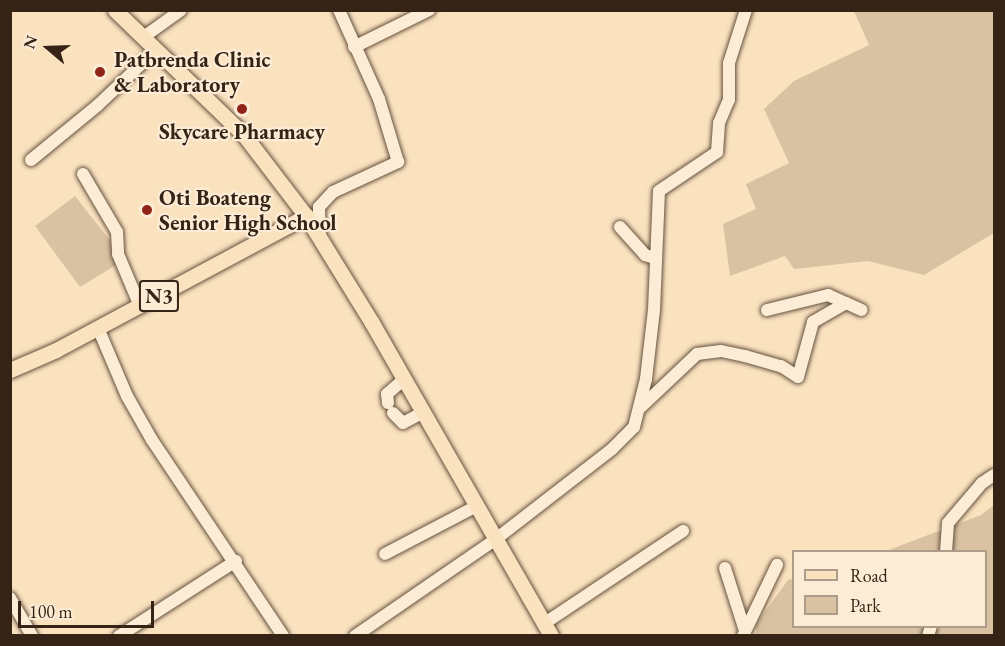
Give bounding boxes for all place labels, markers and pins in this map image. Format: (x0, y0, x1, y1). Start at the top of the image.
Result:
place label: Patbrenda Clinic & Laboratory (114, 46, 270, 98)
marker: Patbrenda Clinic & Laboratory (91, 63, 109, 81)
marker: Skycare Pharmacy (235, 102, 249, 116)
place label: Skycare Pharmacy (159, 119, 325, 145)
place label: Oti Boateng Senior High School (159, 184, 337, 236)
marker: Oti Boateng Senior High School (140, 203, 154, 217)

